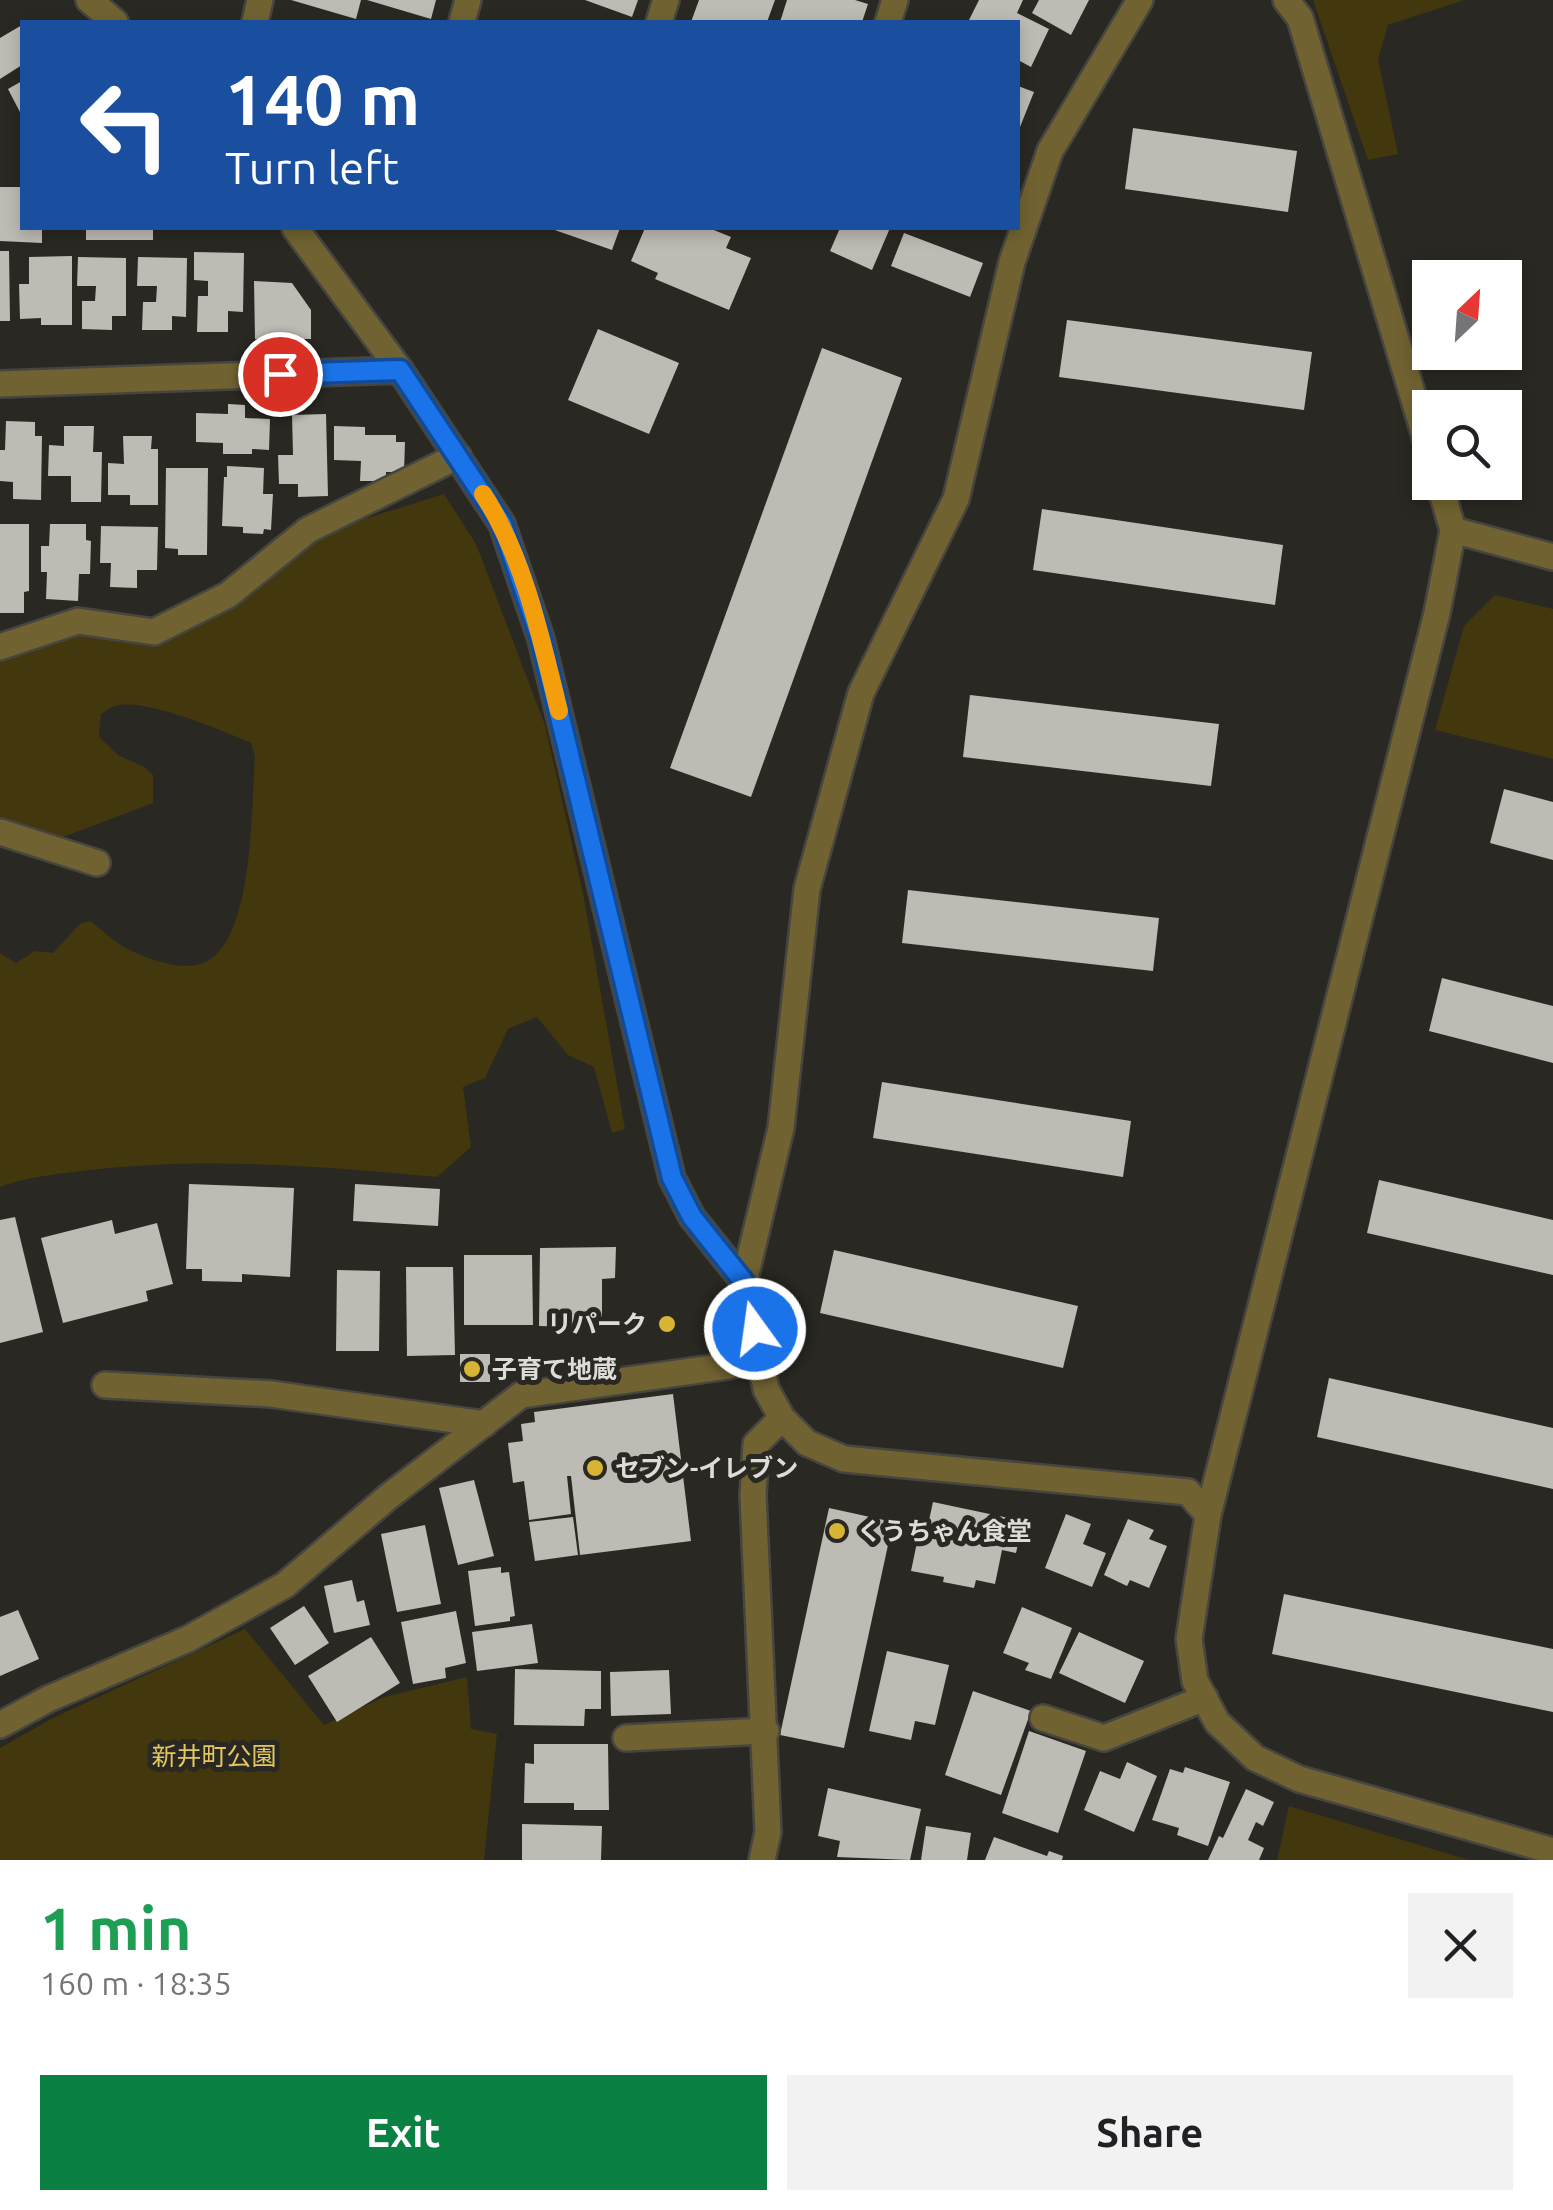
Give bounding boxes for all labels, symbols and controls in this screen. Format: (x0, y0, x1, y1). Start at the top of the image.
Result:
icon: left (60, 60, 190, 190)
text: 140 m (225, 60, 420, 138)
text: Turn left (225, 142, 399, 193)
north arrow (1412, 260, 1522, 370)
map controls (1412, 260, 1522, 500)
pin (238, 332, 323, 417)
icon: arrive (253, 347, 308, 402)
button: search (1412, 390, 1522, 500)
position arrow (703, 1277, 807, 1381)
place label: リパーク (547, 1310, 647, 1338)
marker: リパーク (656, 1313, 678, 1335)
place label: 子育て地蔵 (492, 1355, 617, 1383)
marker: 子育て地蔵 (461, 1358, 483, 1380)
place label: セブン-イレブン (615, 1454, 798, 1482)
marker: セブン-イレブン (584, 1457, 606, 1479)
place label: くうちゃん食堂 (857, 1517, 1032, 1545)
marker: くうちゃん食堂 (826, 1520, 848, 1542)
park label: 新井町公園 (151, 1742, 277, 1770)
button: close (1408, 1893, 1513, 1998)
text: 1 min (40, 1894, 192, 1961)
text: 160 m · 18:35 (40, 1965, 232, 2001)
button: Exit (40, 2075, 767, 2190)
button: Share (787, 2075, 1513, 2190)

